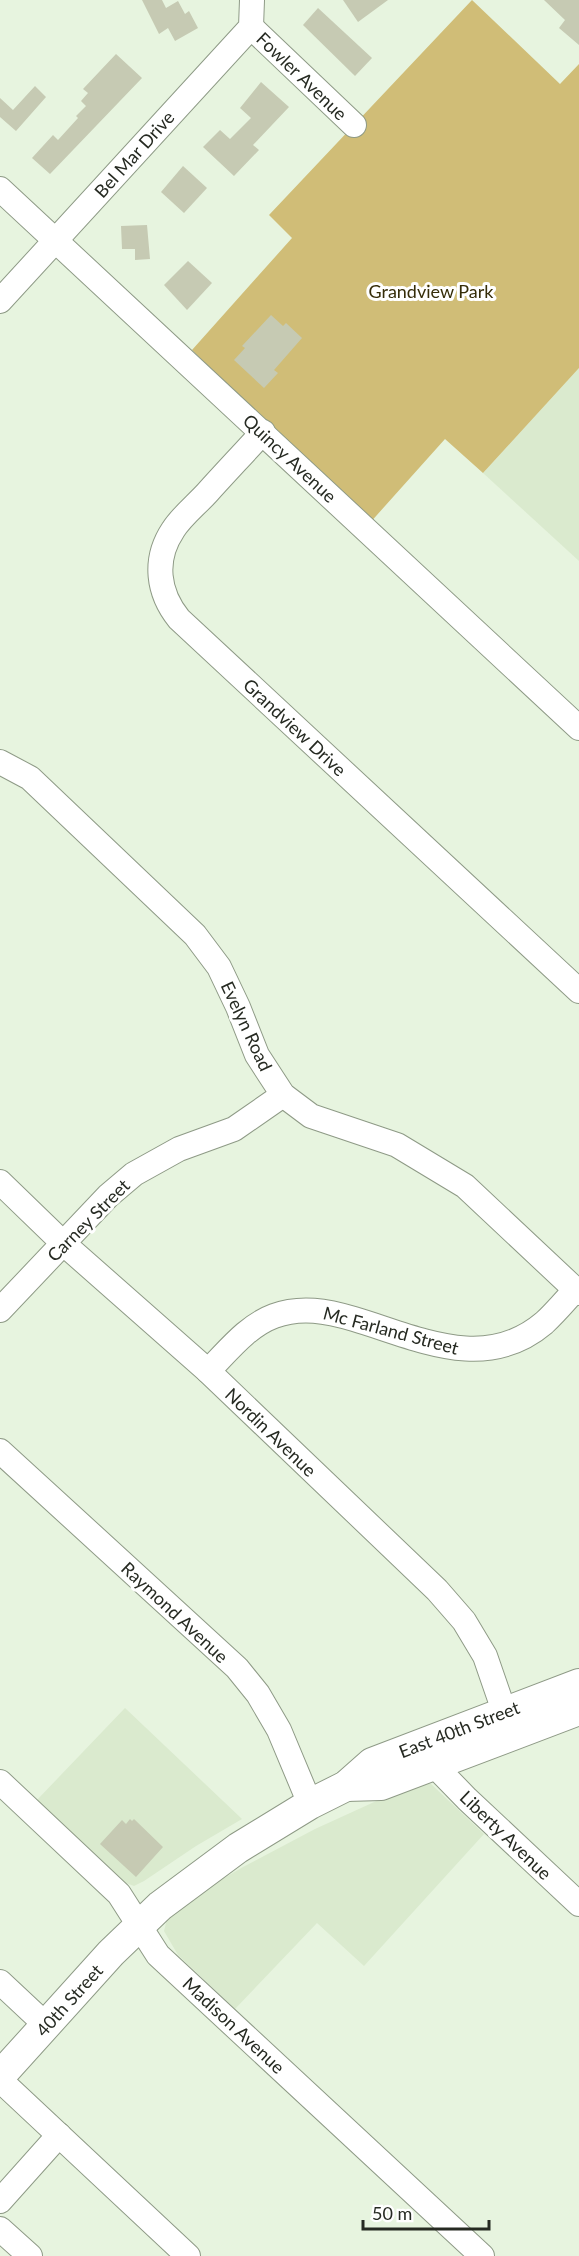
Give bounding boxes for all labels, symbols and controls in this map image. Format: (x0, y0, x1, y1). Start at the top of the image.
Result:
street label: Fowler Avenue (252, 27, 352, 125)
street label: Bel Mar Drive (89, 106, 179, 202)
park label: Grandview Park (368, 280, 494, 302)
street label: Quincy Avenue (239, 409, 341, 507)
street label: Grandview Drive (239, 674, 351, 780)
street label: Evelyn Road (217, 978, 277, 1074)
street label: Carney Street (42, 1174, 134, 1266)
street label: Mc Farland Street (321, 1301, 462, 1359)
street label: Nordin Avenue (221, 1383, 321, 1481)
street label: Raymond Avenue (117, 1557, 233, 1667)
street label: East 40th Street (396, 1696, 523, 1762)
street label: Liberty Avenue (456, 1786, 556, 1884)
street label: 40th Street (31, 1959, 107, 2041)
street label: Madison Avenue (178, 1972, 290, 2078)
scale bar (363, 2193, 489, 2231)
text: 50 m (372, 2202, 412, 2224)

